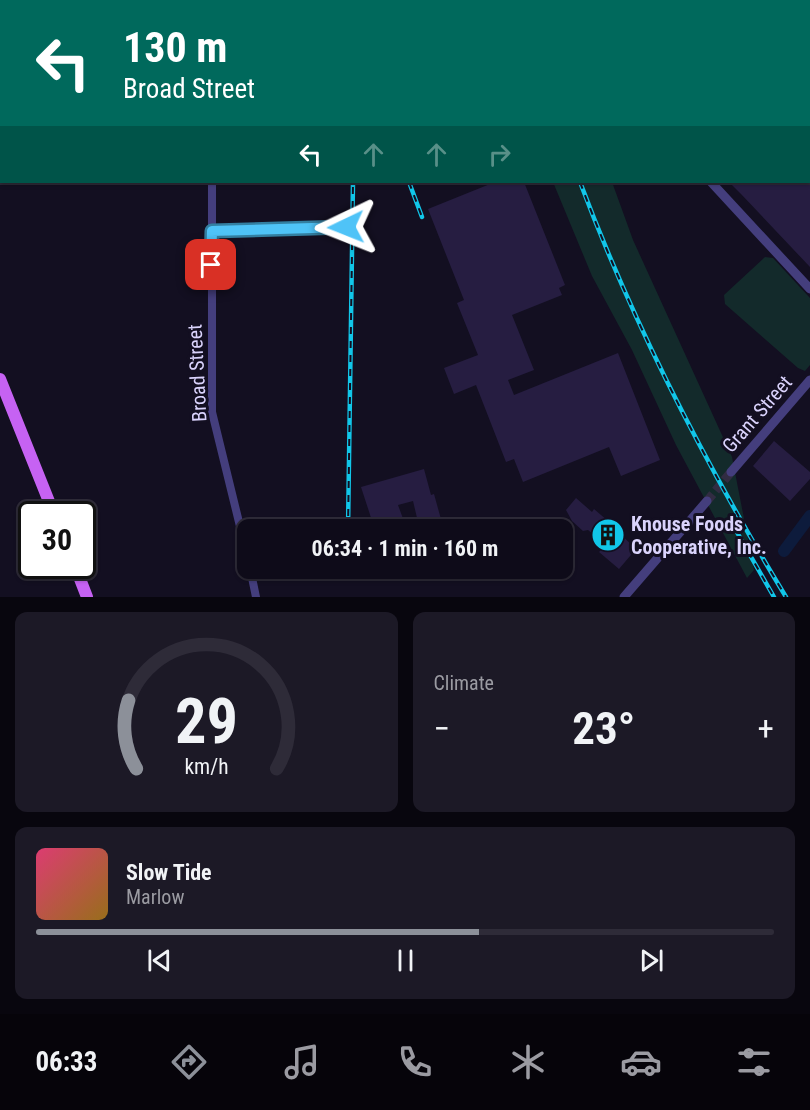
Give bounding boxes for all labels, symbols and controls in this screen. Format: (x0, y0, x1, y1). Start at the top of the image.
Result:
text: 130 m (123, 23, 228, 72)
icon: left (24, 24, 102, 102)
text: Broad Street (123, 73, 255, 105)
icon: left (294, 138, 327, 171)
icon: ahead (357, 138, 390, 171)
icon: ahead (420, 138, 453, 171)
icon: right (483, 138, 516, 171)
position arrow (314, 195, 378, 259)
pin (185, 239, 236, 290)
icon: arrive (194, 248, 227, 281)
street label: Broad Street (182, 323, 212, 422)
street label: Grant Street (717, 371, 797, 457)
speed limit sign: 30 (18, 501, 96, 579)
place label: Knouse Foods Cooperative, Inc. (631, 512, 767, 559)
building icon: Knouse Foods Cooperative, Inc. (590, 517, 626, 553)
text: 06:34 · 1 min · 160 m (312, 536, 498, 561)
text: Climate (434, 671, 494, 695)
text: 29 (175, 685, 238, 758)
text: 23° (572, 702, 635, 755)
text: − (434, 709, 450, 748)
text: + (758, 709, 774, 748)
text: km/h (184, 754, 228, 779)
text: Slow Tide (126, 860, 212, 885)
text: Marlow (126, 885, 184, 909)
icon: previous (143, 944, 176, 977)
icon: pause (389, 944, 422, 977)
icon: next (635, 944, 668, 977)
icon: directions (168, 1041, 210, 1083)
icon: music (281, 1041, 323, 1083)
icon: phone (394, 1041, 436, 1083)
icon: climate (507, 1041, 549, 1083)
icon: car (620, 1041, 662, 1083)
icon: filters (733, 1041, 775, 1083)
text: 06:33 (35, 1046, 97, 1078)

